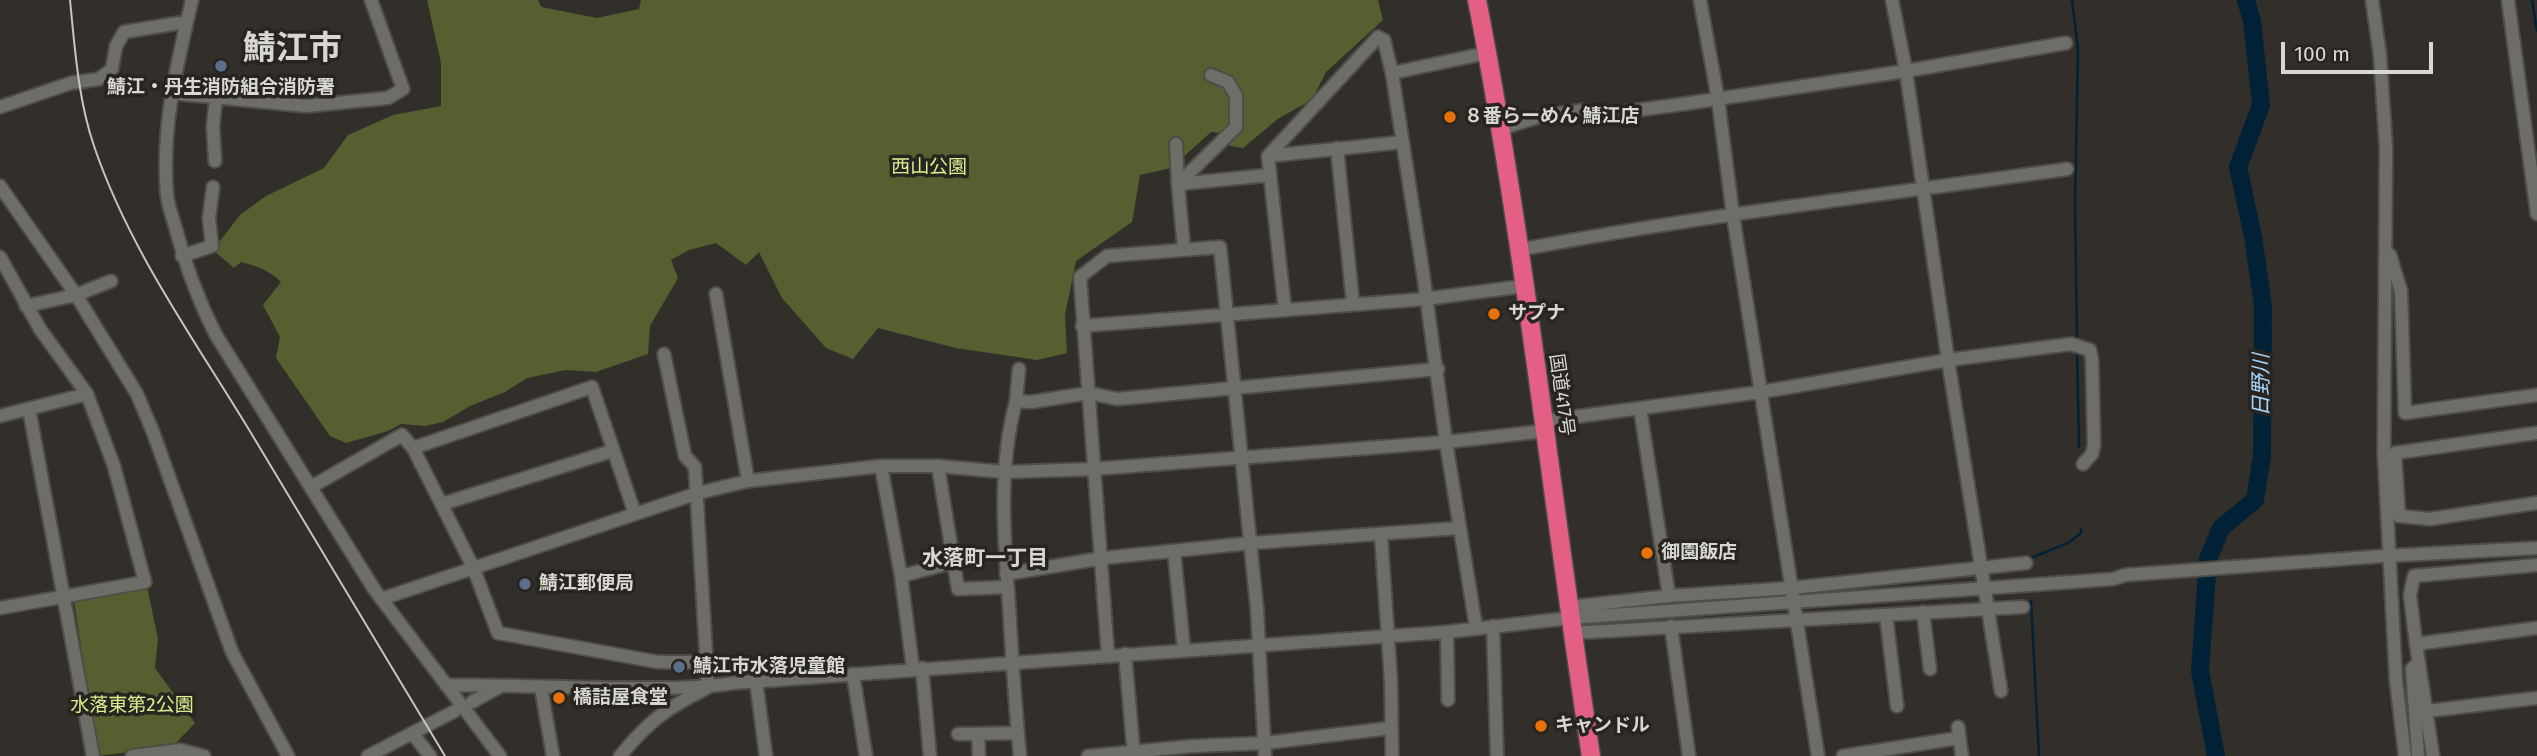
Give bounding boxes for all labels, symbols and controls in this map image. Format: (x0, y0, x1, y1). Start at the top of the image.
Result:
scale bar (2285, 28, 2437, 72)
district label: 鯖江市 (243, 30, 341, 70)
text: 100 m (2294, 41, 2350, 67)
marker: 鯖江・丹生消防組合消防署 (213, 58, 229, 74)
place label: 鯖江・丹生消防組合消防署 (107, 77, 335, 99)
place label: ８番らーめん 鯖江店 (1464, 106, 1640, 128)
marker: ８番らーめん 鯖江店 (1442, 109, 1458, 125)
park label: 西山公園 (891, 157, 967, 179)
place label: サプナ (1508, 303, 1565, 325)
marker: サプナ (1486, 306, 1502, 322)
street label: 国道417号 (1544, 352, 1578, 438)
water label: 日野川 (2249, 354, 2275, 416)
place label: 御園飯店 (1661, 542, 1737, 564)
marker: 御園飯店 (1639, 545, 1655, 561)
district label: 水落町一丁目 (922, 546, 1048, 572)
place label: 鯖江郵便局 (539, 573, 634, 595)
marker: 鯖江郵便局 (517, 576, 533, 592)
place label: 鯖江市水落児童館 (693, 656, 845, 678)
marker: 鯖江市水落児童館 (671, 659, 687, 675)
place label: 橋詰屋食堂 (573, 687, 668, 709)
marker: 橋詰屋食堂 (551, 690, 567, 706)
park label: 水落東第2公園 (70, 695, 194, 717)
place label: キャンドル (1555, 715, 1650, 737)
marker: キャンドル (1533, 718, 1549, 734)

